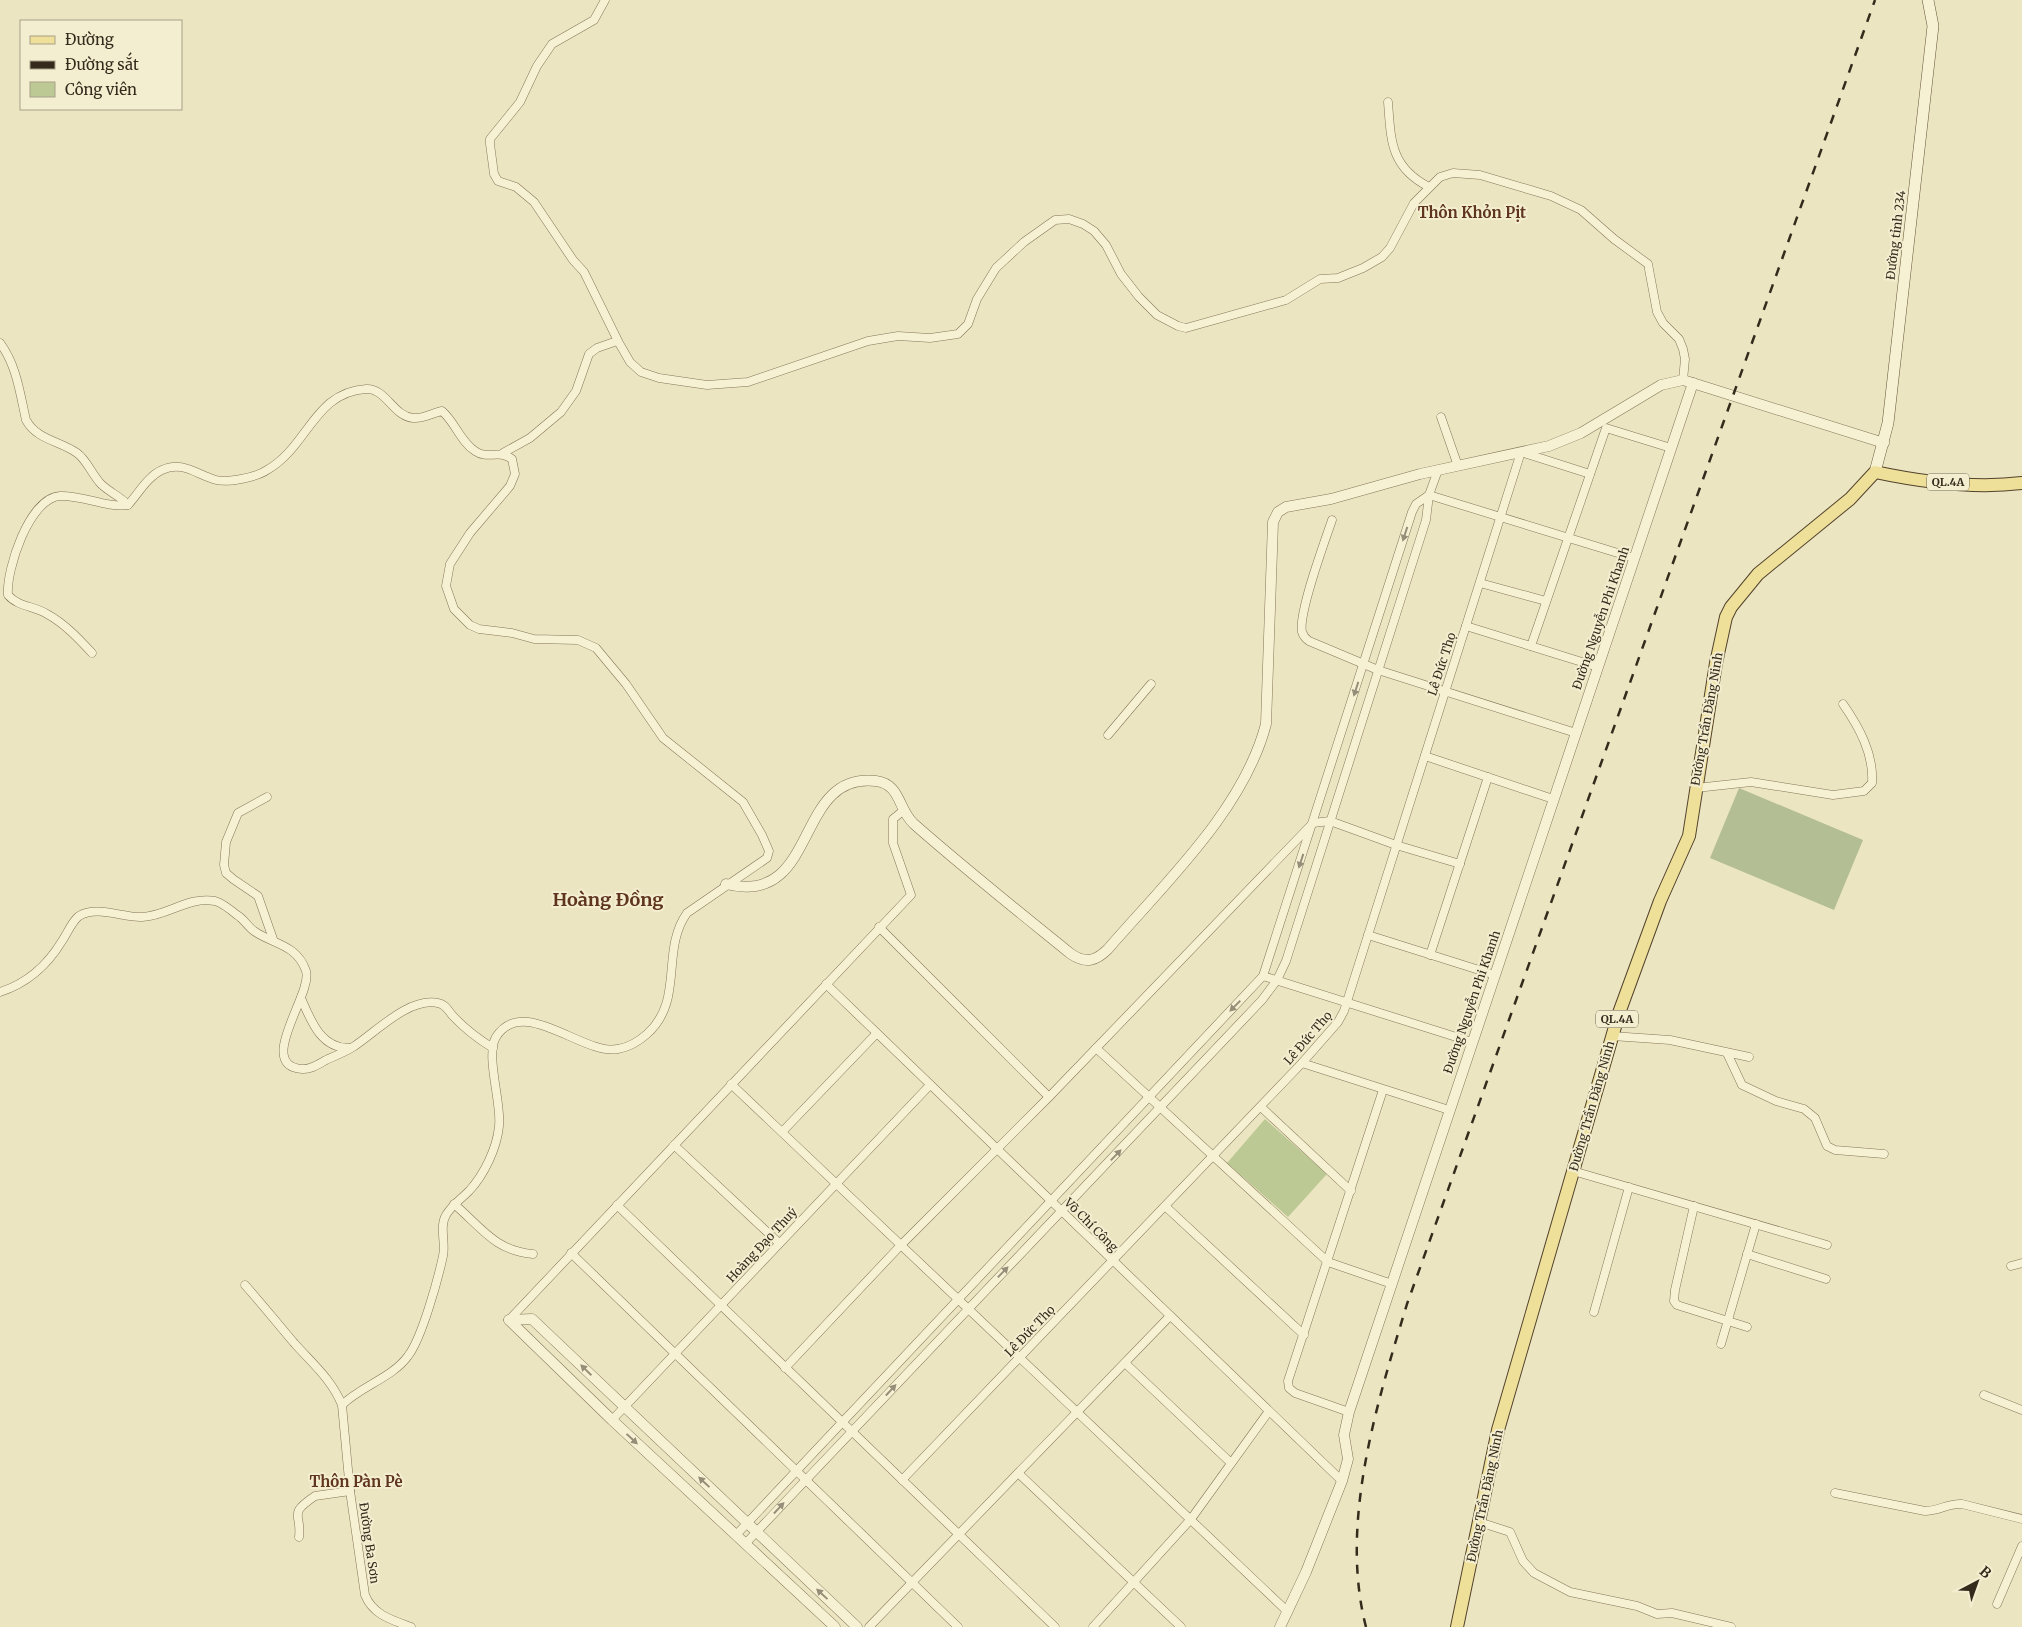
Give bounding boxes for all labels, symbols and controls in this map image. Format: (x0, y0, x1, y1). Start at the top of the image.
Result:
legend (20, 20, 182, 110)
text: Đường (65, 30, 114, 49)
text: Đường sắt (65, 52, 139, 74)
text: Công viên (65, 80, 137, 99)
street label: Đường tỉnh 234 (1883, 189, 1909, 281)
district label: Thôn Khỏn Pịt (1418, 203, 1526, 222)
road number: QL.4A (1927, 474, 1969, 491)
one-way arrow (1400, 527, 1408, 542)
street label: Đường Nguyễn Phi Khanh (1569, 544, 1632, 691)
street label: Lê Đức Thọ (1424, 630, 1459, 697)
street label: Đường Trần Đăng Ninh (1687, 651, 1726, 787)
one-way arrow (1351, 682, 1359, 697)
one-way arrow (1297, 853, 1305, 868)
district label: Hoàng Đồng (552, 888, 664, 911)
street label: Đường Nguyễn Phi Khanh (1440, 928, 1503, 1075)
one-way arrow (1229, 1000, 1241, 1012)
street label: Lê Đức Thọ (1280, 1008, 1335, 1067)
road number: QL.4A (1596, 1011, 1638, 1028)
street label: Đường Trần Đăng Ninh (1566, 1039, 1617, 1173)
one-way arrow (1109, 1149, 1121, 1161)
street label: Võ Chí Công (1061, 1194, 1122, 1255)
street label: Hoàng Đạo Thuý (723, 1204, 800, 1285)
one-way arrow (997, 1266, 1009, 1278)
street label: Lê Đức Thọ (1001, 1302, 1058, 1359)
one-way arrow (580, 1364, 592, 1376)
one-way arrow (885, 1384, 897, 1396)
street label: Đường Trần Đăng Ninh (1463, 1428, 1506, 1563)
one-way arrow (626, 1433, 638, 1445)
district label: Thôn Pàn Pè (309, 1472, 403, 1491)
one-way arrow (698, 1476, 710, 1488)
street label: Đường Ba Sơn (356, 1501, 383, 1585)
one-way arrow (773, 1502, 785, 1514)
north arrow (1952, 1557, 2002, 1607)
text: B (1976, 1562, 1995, 1582)
one-way arrow (816, 1588, 828, 1600)

